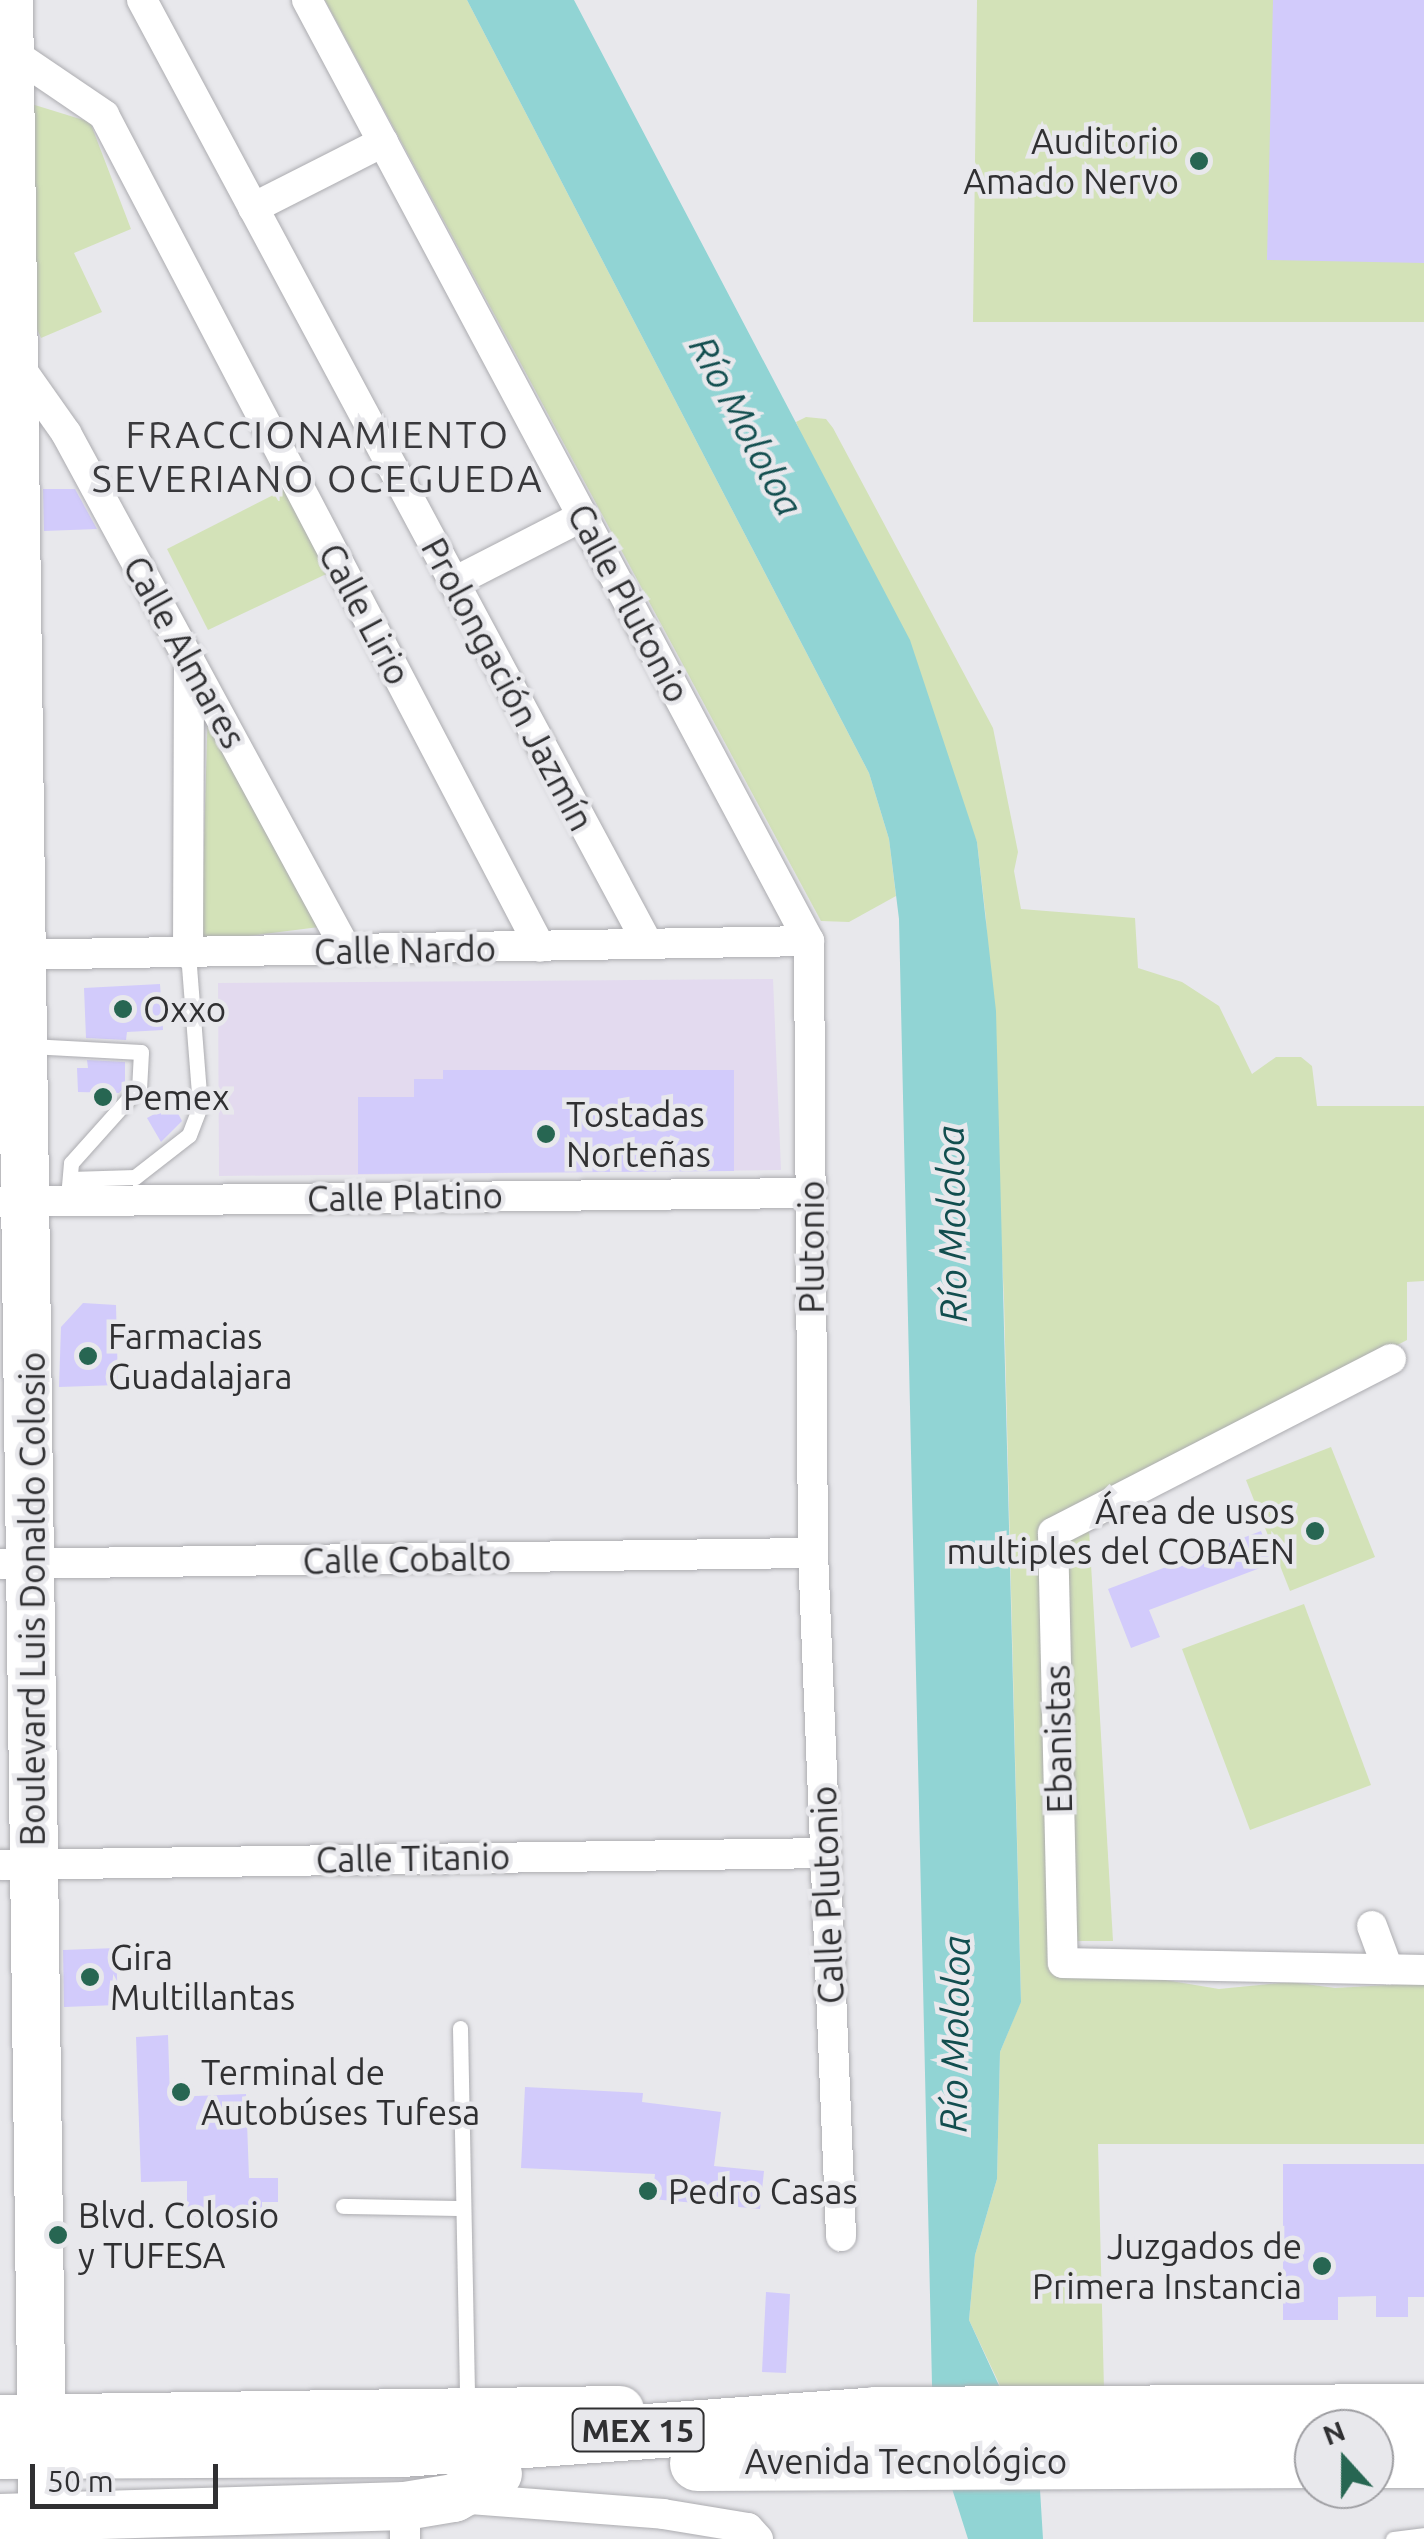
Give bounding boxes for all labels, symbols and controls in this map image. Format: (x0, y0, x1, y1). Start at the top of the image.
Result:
place label: Auditorio Amado Nervo (963, 120, 1179, 202)
marker: Auditorio Amado Nervo (1188, 150, 1210, 172)
water label: Río Mololoa (680, 328, 812, 524)
district label: FRACCIONAMIENTO SEVERIANO OCEGUEDA (92, 412, 544, 502)
street label: Calle Plutonio (559, 497, 699, 709)
street label: Prolongación Jazmín (413, 530, 603, 838)
street label: Calle Lirio (310, 536, 420, 692)
street label: Calle Almares (115, 549, 255, 755)
street label: Calle Nardo (313, 927, 497, 973)
place label: Oxxo (143, 988, 226, 1030)
marker: Oxxo (112, 998, 134, 1020)
place label: Pemex (123, 1076, 230, 1118)
marker: Pemex (92, 1086, 114, 1108)
place label: Tostadas Norteñas (566, 1093, 711, 1175)
marker: Tostadas Norteñas (535, 1123, 557, 1145)
water label: Río Mololoa (927, 1125, 977, 1323)
street label: Calle Platino (307, 1174, 503, 1220)
street label: Plutonio (790, 1180, 832, 1314)
place label: Farmacias Guadalajara (108, 1315, 293, 1397)
marker: Farmacias Guadalajara (77, 1345, 99, 1367)
street label: Boulevard Luis Donaldo Colosio (11, 1352, 53, 1846)
place label: Área de usos multiples del COBAEN (946, 1490, 1295, 1572)
marker: Área de usos multiples del COBAEN (1304, 1520, 1326, 1542)
street label: Calle Cobalto (302, 1536, 512, 1582)
street label: Ebanistas (1036, 1664, 1080, 1814)
street label: Calle Plutonio (802, 1785, 852, 2005)
street label: Calle Titanio (315, 1835, 511, 1881)
water label: Río Mololoa (930, 1935, 980, 2133)
place label: Gira Multillantas (110, 1936, 295, 2018)
marker: Gira Multillantas (79, 1966, 101, 1988)
place label: Terminal de Autobúses Tufesa (201, 2051, 480, 2133)
marker: Terminal de Autobúses Tufesa (170, 2081, 192, 2103)
place label: Pedro Casas (668, 2170, 858, 2212)
marker: Pedro Casas (637, 2180, 659, 2202)
place label: Blvd. Colosio y TUFESA (78, 2194, 279, 2276)
marker: Blvd. Colosio y TUFESA (47, 2224, 69, 2246)
place label: Juzgados de Primera Instancia (1032, 2225, 1302, 2307)
marker: Juzgados de Primera Instancia (1311, 2255, 1333, 2277)
road number: MEX 15 (570, 2403, 706, 2457)
north arrow (1294, 2409, 1394, 2509)
text: N (1318, 2414, 1349, 2451)
street label: Avenida Tecnológico (745, 2440, 1067, 2482)
scale bar (35, 2444, 222, 2506)
text: 50 m (47, 2464, 114, 2498)

